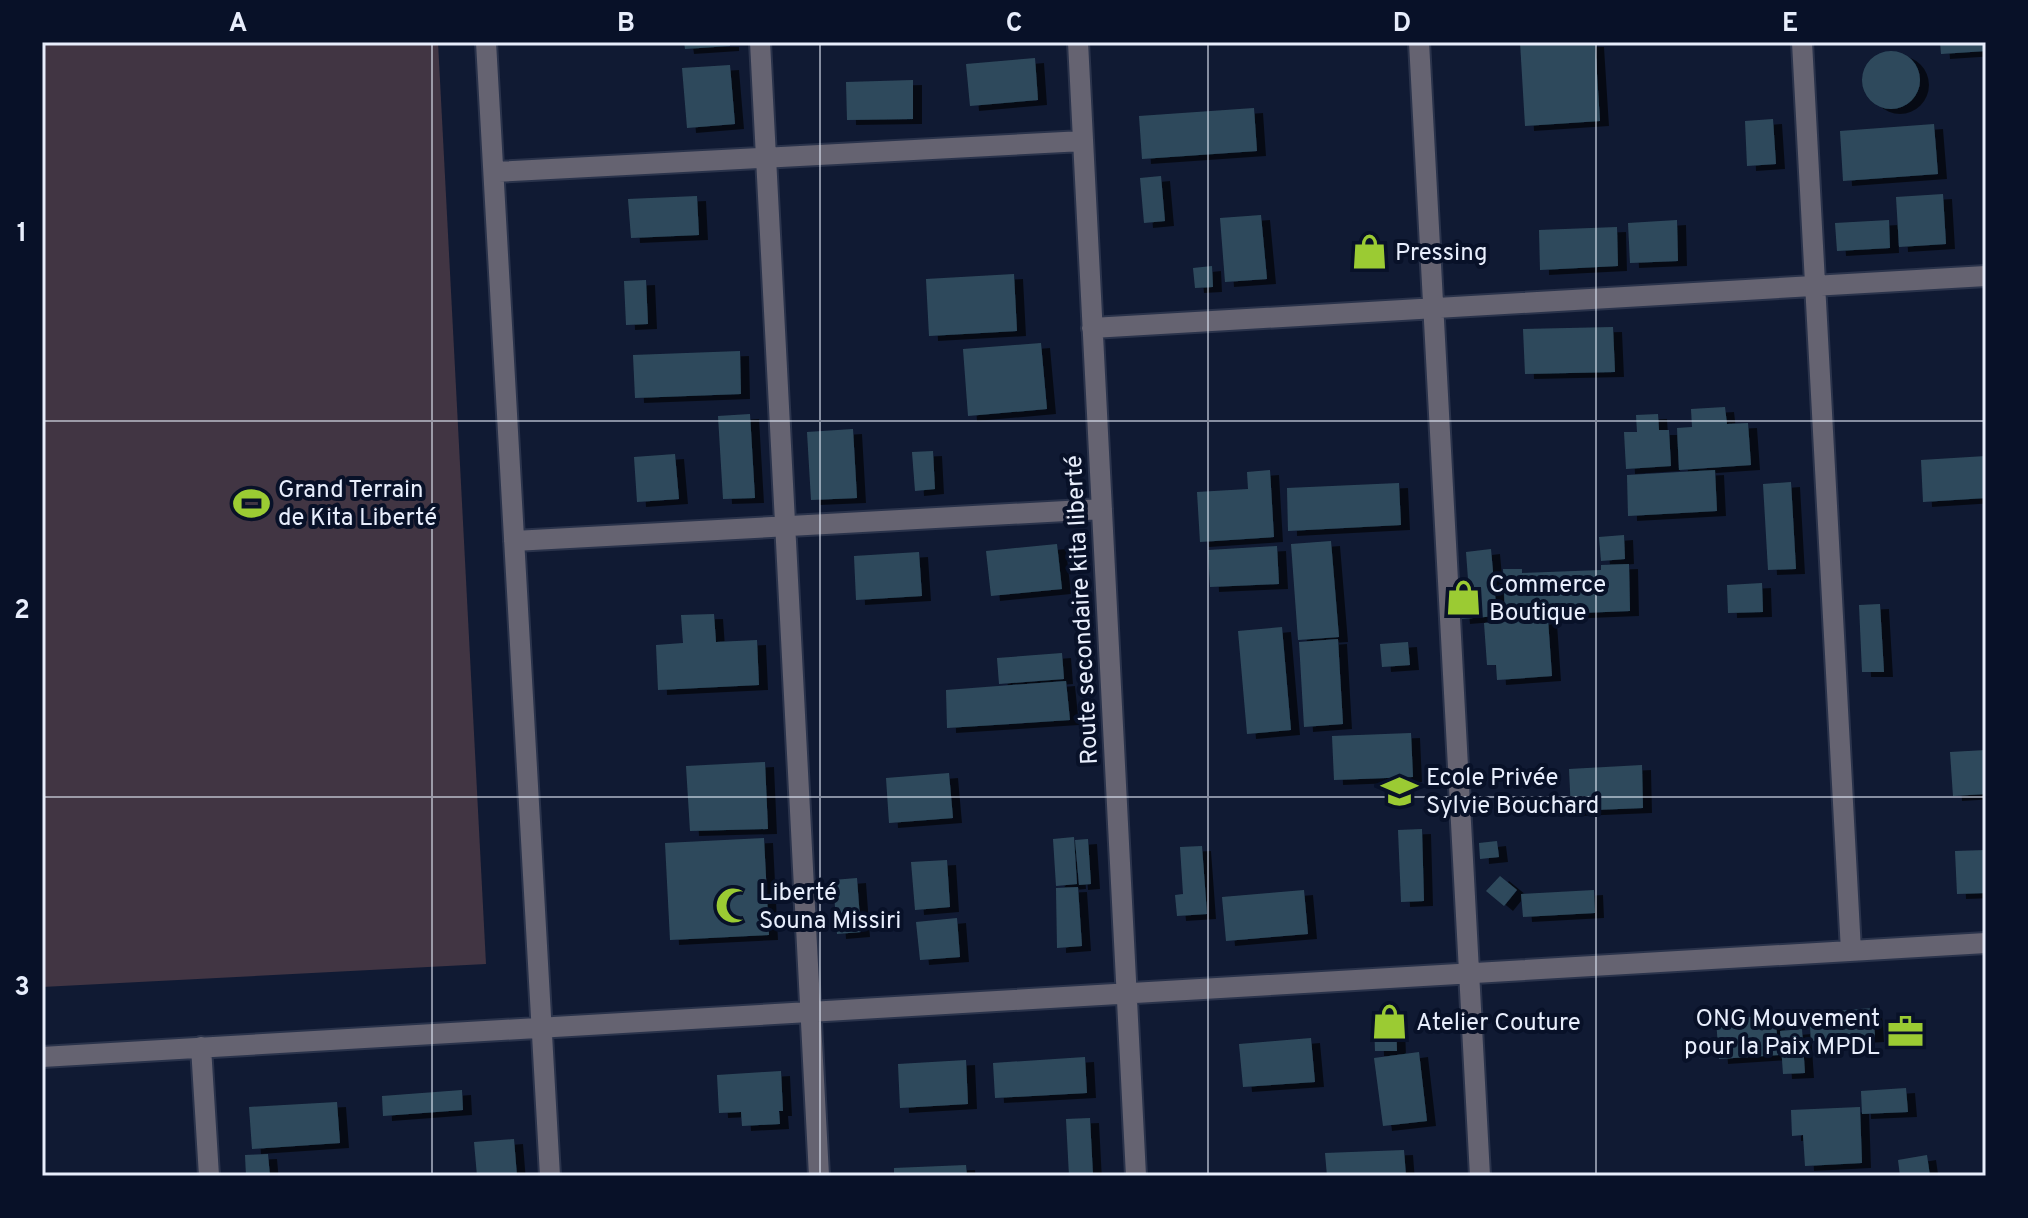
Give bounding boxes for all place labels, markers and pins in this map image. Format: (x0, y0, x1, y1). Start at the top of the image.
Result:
shop icon: Pressing (1350, 233, 1388, 271)
place label: Pressing (1395, 239, 1488, 269)
place label: Grand Terrain de Kita Liberté (278, 476, 437, 534)
sports icon: Grand Terrain de Kita Liberté (233, 484, 271, 522)
place label: Commerce Boutique (1489, 571, 1606, 629)
shop icon: Commerce Boutique (1444, 579, 1482, 617)
place label: Ecole Privée Sylvie Bouchard (1426, 764, 1599, 822)
school or university icon: Ecole Privée Sylvie Bouchard (1381, 772, 1419, 810)
place label: Liberté Souna Missiri (759, 879, 901, 937)
mosque icon: Liberté Souna Missiri (714, 887, 752, 925)
shop icon: Atelier Couture (1371, 1003, 1409, 1041)
place label: ONG Mouvement pour la Paix MPDL (1684, 1005, 1880, 1063)
place label: Atelier Couture (1416, 1009, 1581, 1039)
office icon: ONG Mouvement pour la Paix MPDL (1887, 1013, 1925, 1051)

